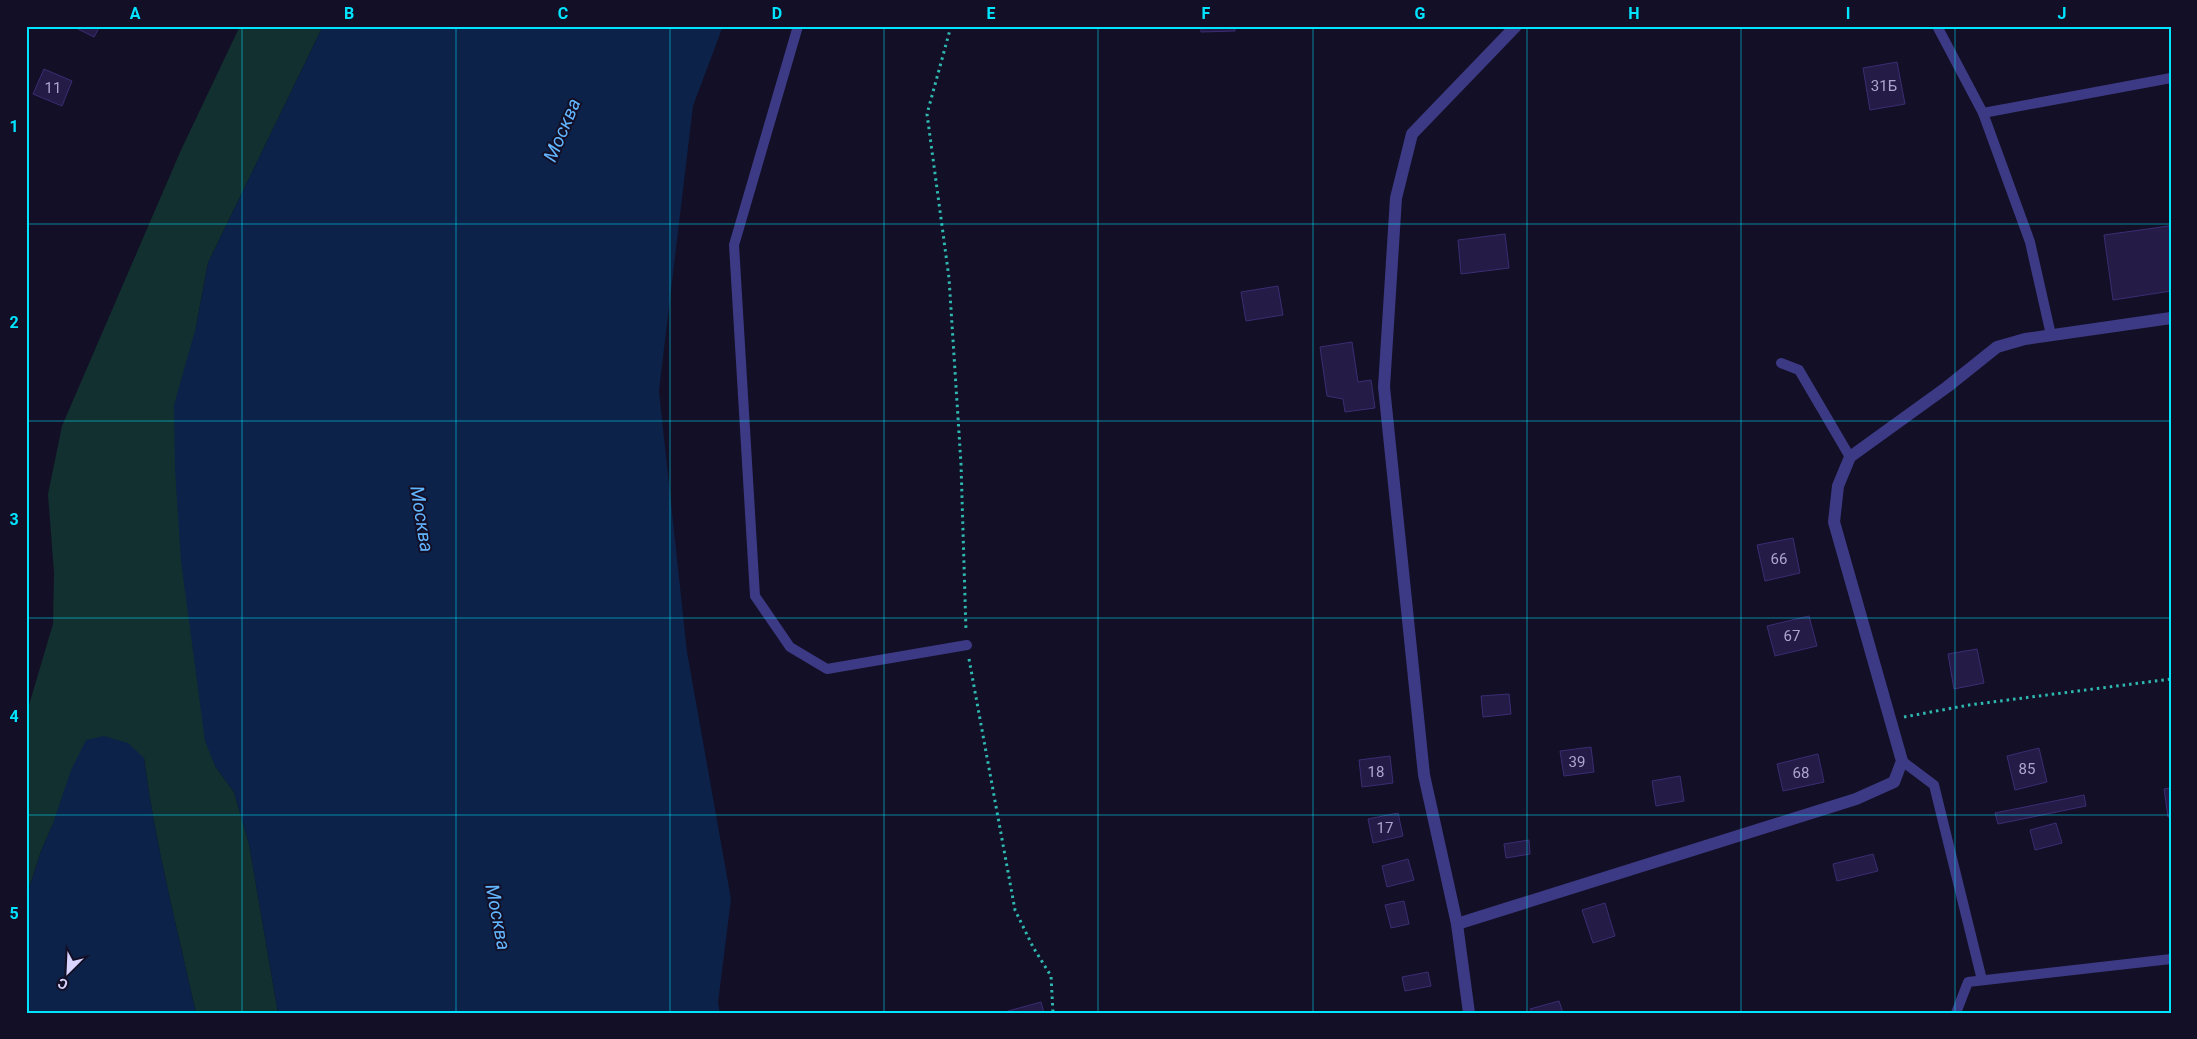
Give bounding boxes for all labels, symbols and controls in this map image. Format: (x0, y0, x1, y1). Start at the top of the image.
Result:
text: A (130, 4, 141, 23)
text: B (344, 4, 354, 23)
text: C (558, 4, 568, 23)
text: D (772, 4, 782, 23)
text: E (987, 4, 996, 23)
text: F (1202, 4, 1211, 23)
text: G (1415, 4, 1426, 23)
text: H (1628, 4, 1640, 23)
text: I (1846, 4, 1850, 23)
text: J (2058, 4, 2066, 23)
house number: 31Б (1871, 77, 1897, 95)
house number: 11 (45, 79, 61, 97)
water label: Москва (538, 95, 586, 165)
text: 1 (9, 117, 19, 136)
text: 2 (9, 313, 19, 332)
water label: Москва (405, 484, 439, 554)
text: 3 (9, 510, 19, 529)
house number: 66 (1771, 550, 1787, 568)
house number: 67 (1784, 627, 1800, 645)
text: 4 (9, 707, 19, 726)
house number: 39 (1569, 753, 1585, 771)
house number: 85 (2019, 760, 2035, 778)
house number: 18 (1368, 763, 1384, 781)
house number: 68 (1793, 764, 1809, 782)
house number: 17 (1377, 819, 1393, 837)
water label: Москва (480, 882, 516, 952)
text: 5 (9, 904, 19, 923)
north arrow (42, 946, 92, 996)
text: С (55, 975, 70, 993)

